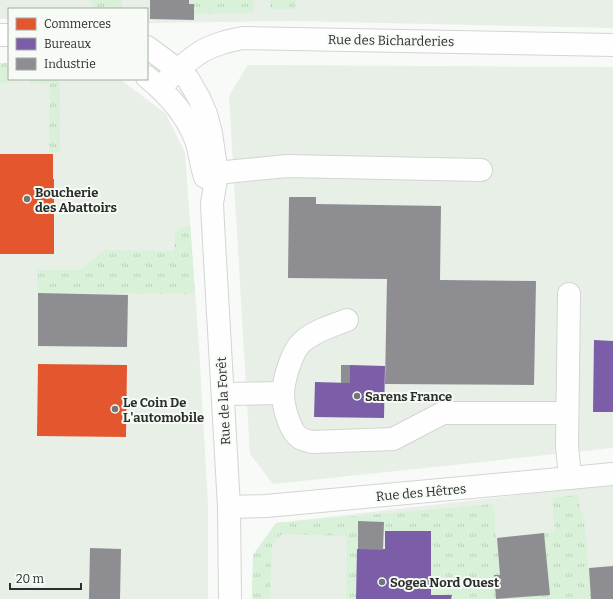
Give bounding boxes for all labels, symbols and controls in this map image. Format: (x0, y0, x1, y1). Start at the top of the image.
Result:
legend (8, 8, 148, 80)
text: Commerces (44, 17, 111, 31)
street label: Rue des Bicharderies (328, 32, 454, 49)
text: Bureaux (44, 37, 91, 51)
text: Industrie (44, 57, 96, 71)
place label: Boucherie des Abattoirs (35, 185, 117, 215)
marker: Boucherie des Abattoirs (22, 194, 32, 204)
street label: Rue de la Forêt (214, 356, 233, 445)
place label: Sarens France (365, 389, 452, 404)
marker: Sarens France (352, 391, 362, 401)
place label: Le Coin De L'automobile (123, 395, 204, 425)
marker: Le Coin De L'automobile (110, 404, 120, 414)
street label: Rue des Hêtres (375, 481, 467, 504)
scale bar (10, 565, 81, 591)
text: 20 m (16, 572, 45, 586)
place label: Sogea Nord Ouest (390, 575, 499, 590)
marker: Sogea Nord Ouest (377, 577, 387, 587)

